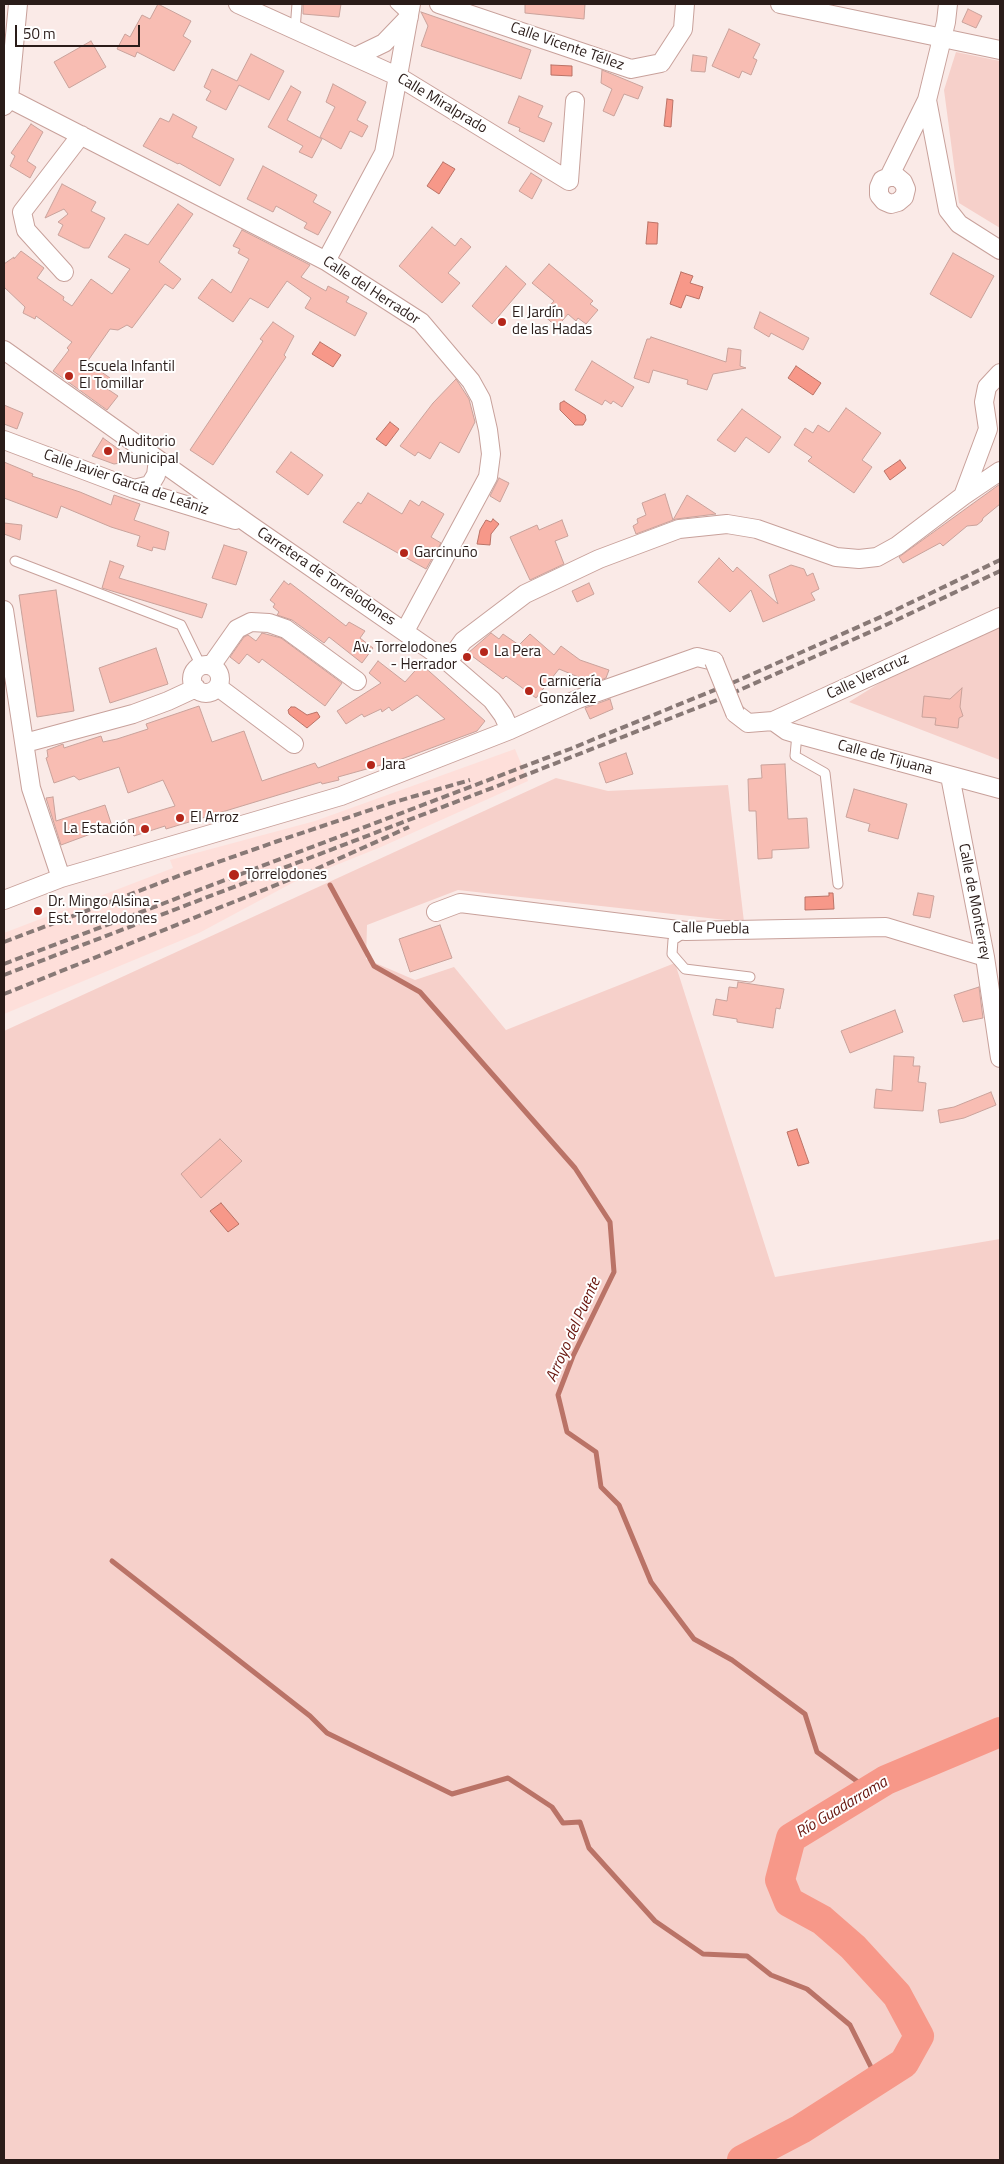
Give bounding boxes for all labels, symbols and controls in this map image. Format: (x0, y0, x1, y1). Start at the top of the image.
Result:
scale bar (18, 15, 142, 47)
street label: Calle Vicente Téllez (508, 19, 626, 75)
text: 50 m (23, 22, 56, 45)
street label: Calle Miralprado (394, 70, 490, 138)
street label: Calle del Herrador (319, 253, 423, 329)
place label: El Jardín de las Hadas (512, 304, 592, 339)
marker: El Jardín de las Hadas (496, 316, 508, 328)
place label: Escuela Infantil El Tomillar (79, 358, 175, 393)
marker: Escuela Infantil El Tomillar (63, 370, 75, 382)
place label: Auditorio Municipal (118, 433, 179, 468)
marker: Auditorio Municipal (102, 445, 114, 457)
street label: Calle Javier García de Leániz (41, 446, 211, 520)
street label: Carretera de Torrelodones (253, 524, 399, 630)
place label: Garcinuño (414, 544, 478, 562)
marker: Garcinuño (398, 547, 410, 559)
place label: Av. Torrelodones - Herrador (353, 639, 457, 674)
place label: La Pera (494, 643, 541, 661)
marker: La Pera (478, 646, 490, 658)
street label: Calle Veracruz (824, 650, 912, 704)
marker: Av. Torrelodones - Herrador (461, 651, 473, 663)
place label: Carnicería González (539, 673, 601, 708)
marker: Carnicería González (523, 685, 535, 697)
street label: Calle de Tijuana (835, 737, 935, 779)
place label: Jara (381, 756, 406, 774)
marker: Jara (365, 759, 377, 771)
place label: El Arroz (190, 809, 239, 827)
marker: El Arroz (174, 812, 186, 824)
place label: La Estación (63, 820, 135, 838)
marker: La Estación (139, 823, 151, 835)
street label: Calle de Monterrey (954, 842, 994, 962)
place label: Torrelodones (245, 866, 327, 884)
marker: Torrelodones (227, 868, 241, 882)
place label: Dr. Mingo Alsina - Est. Torrelodones (48, 893, 160, 928)
marker: Dr. Mingo Alsina - Est. Torrelodones (32, 905, 44, 917)
street label: Calle Puebla (672, 919, 750, 939)
water label: Arroyo del Puente (542, 1275, 606, 1385)
water label: Río Guadarrama (793, 1773, 891, 1843)

